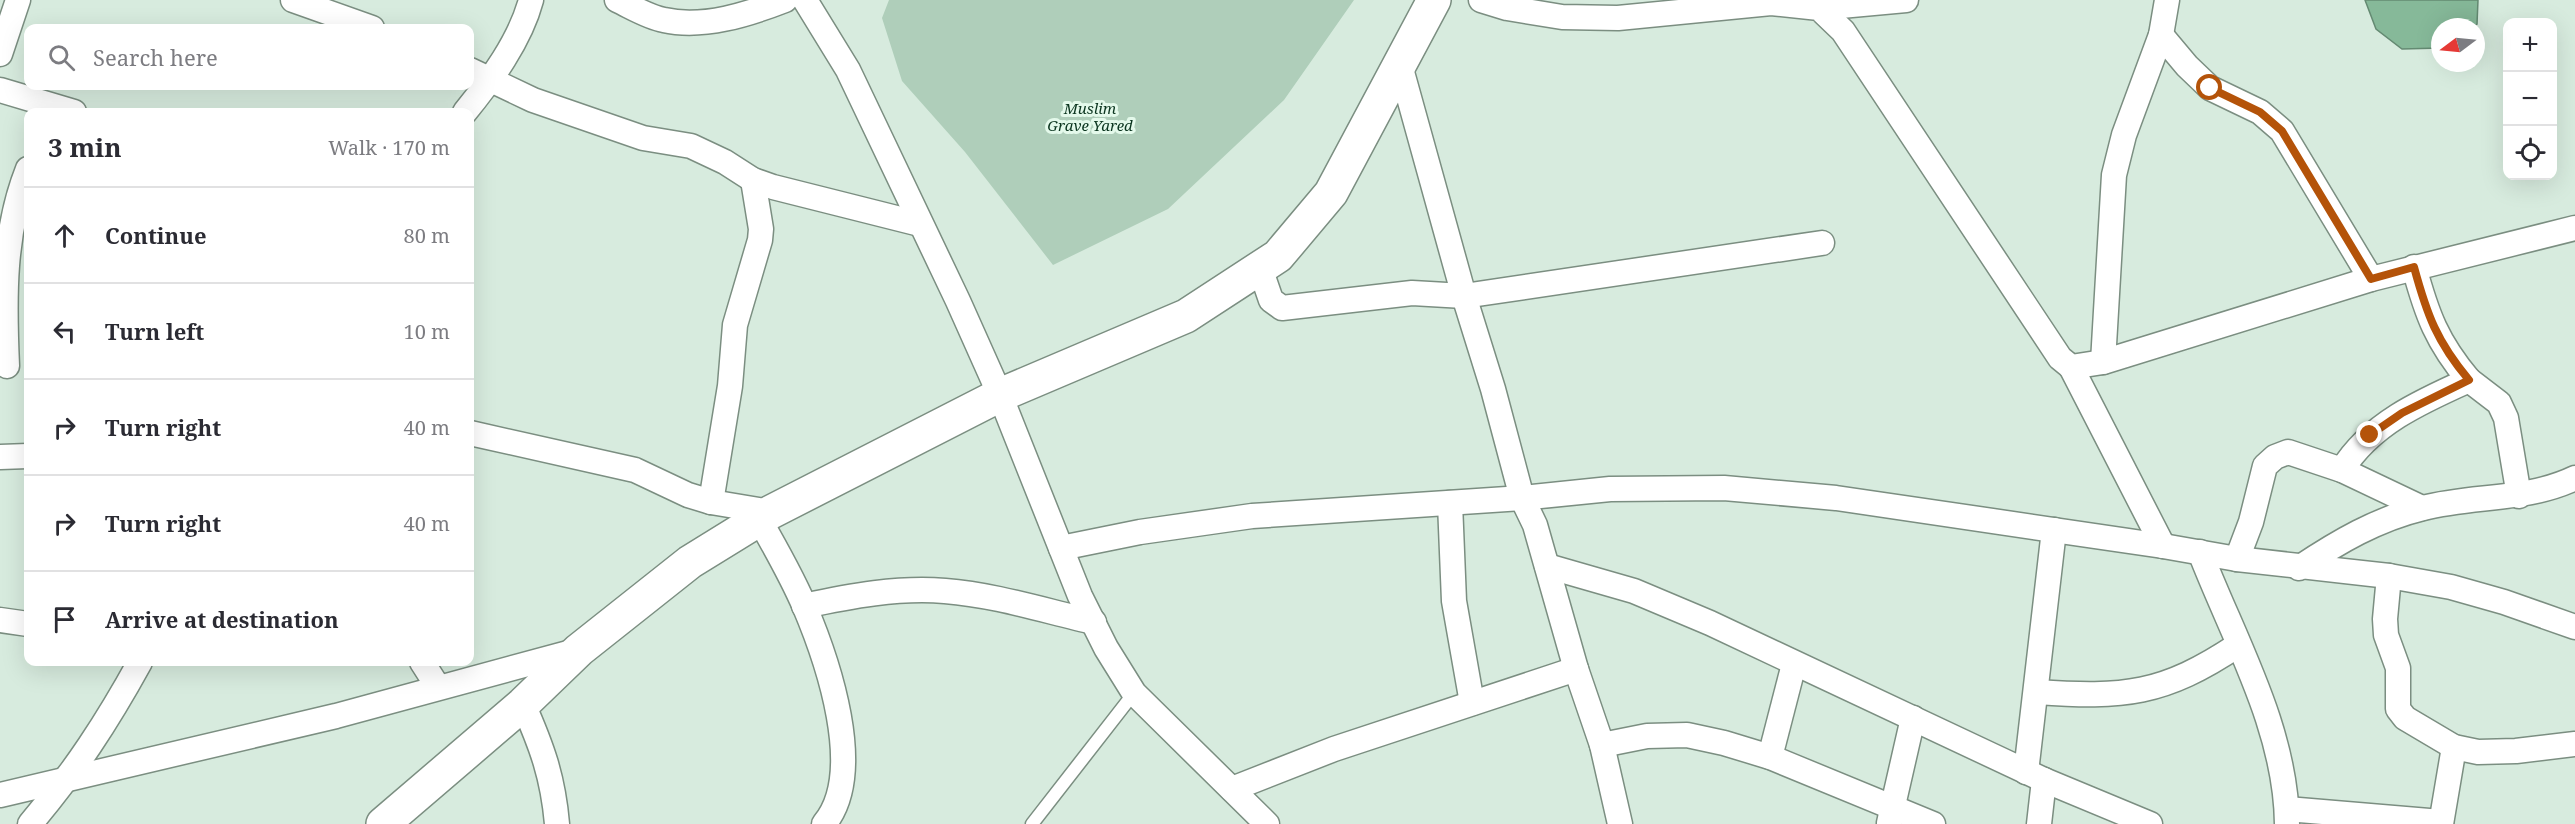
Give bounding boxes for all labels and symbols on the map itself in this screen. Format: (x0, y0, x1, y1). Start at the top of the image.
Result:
north arrow (2431, 18, 2485, 72)
route start (2196, 74, 2222, 100)
park label: Muslim Grave Yared (1047, 98, 1133, 135)
route end (2356, 421, 2382, 447)

